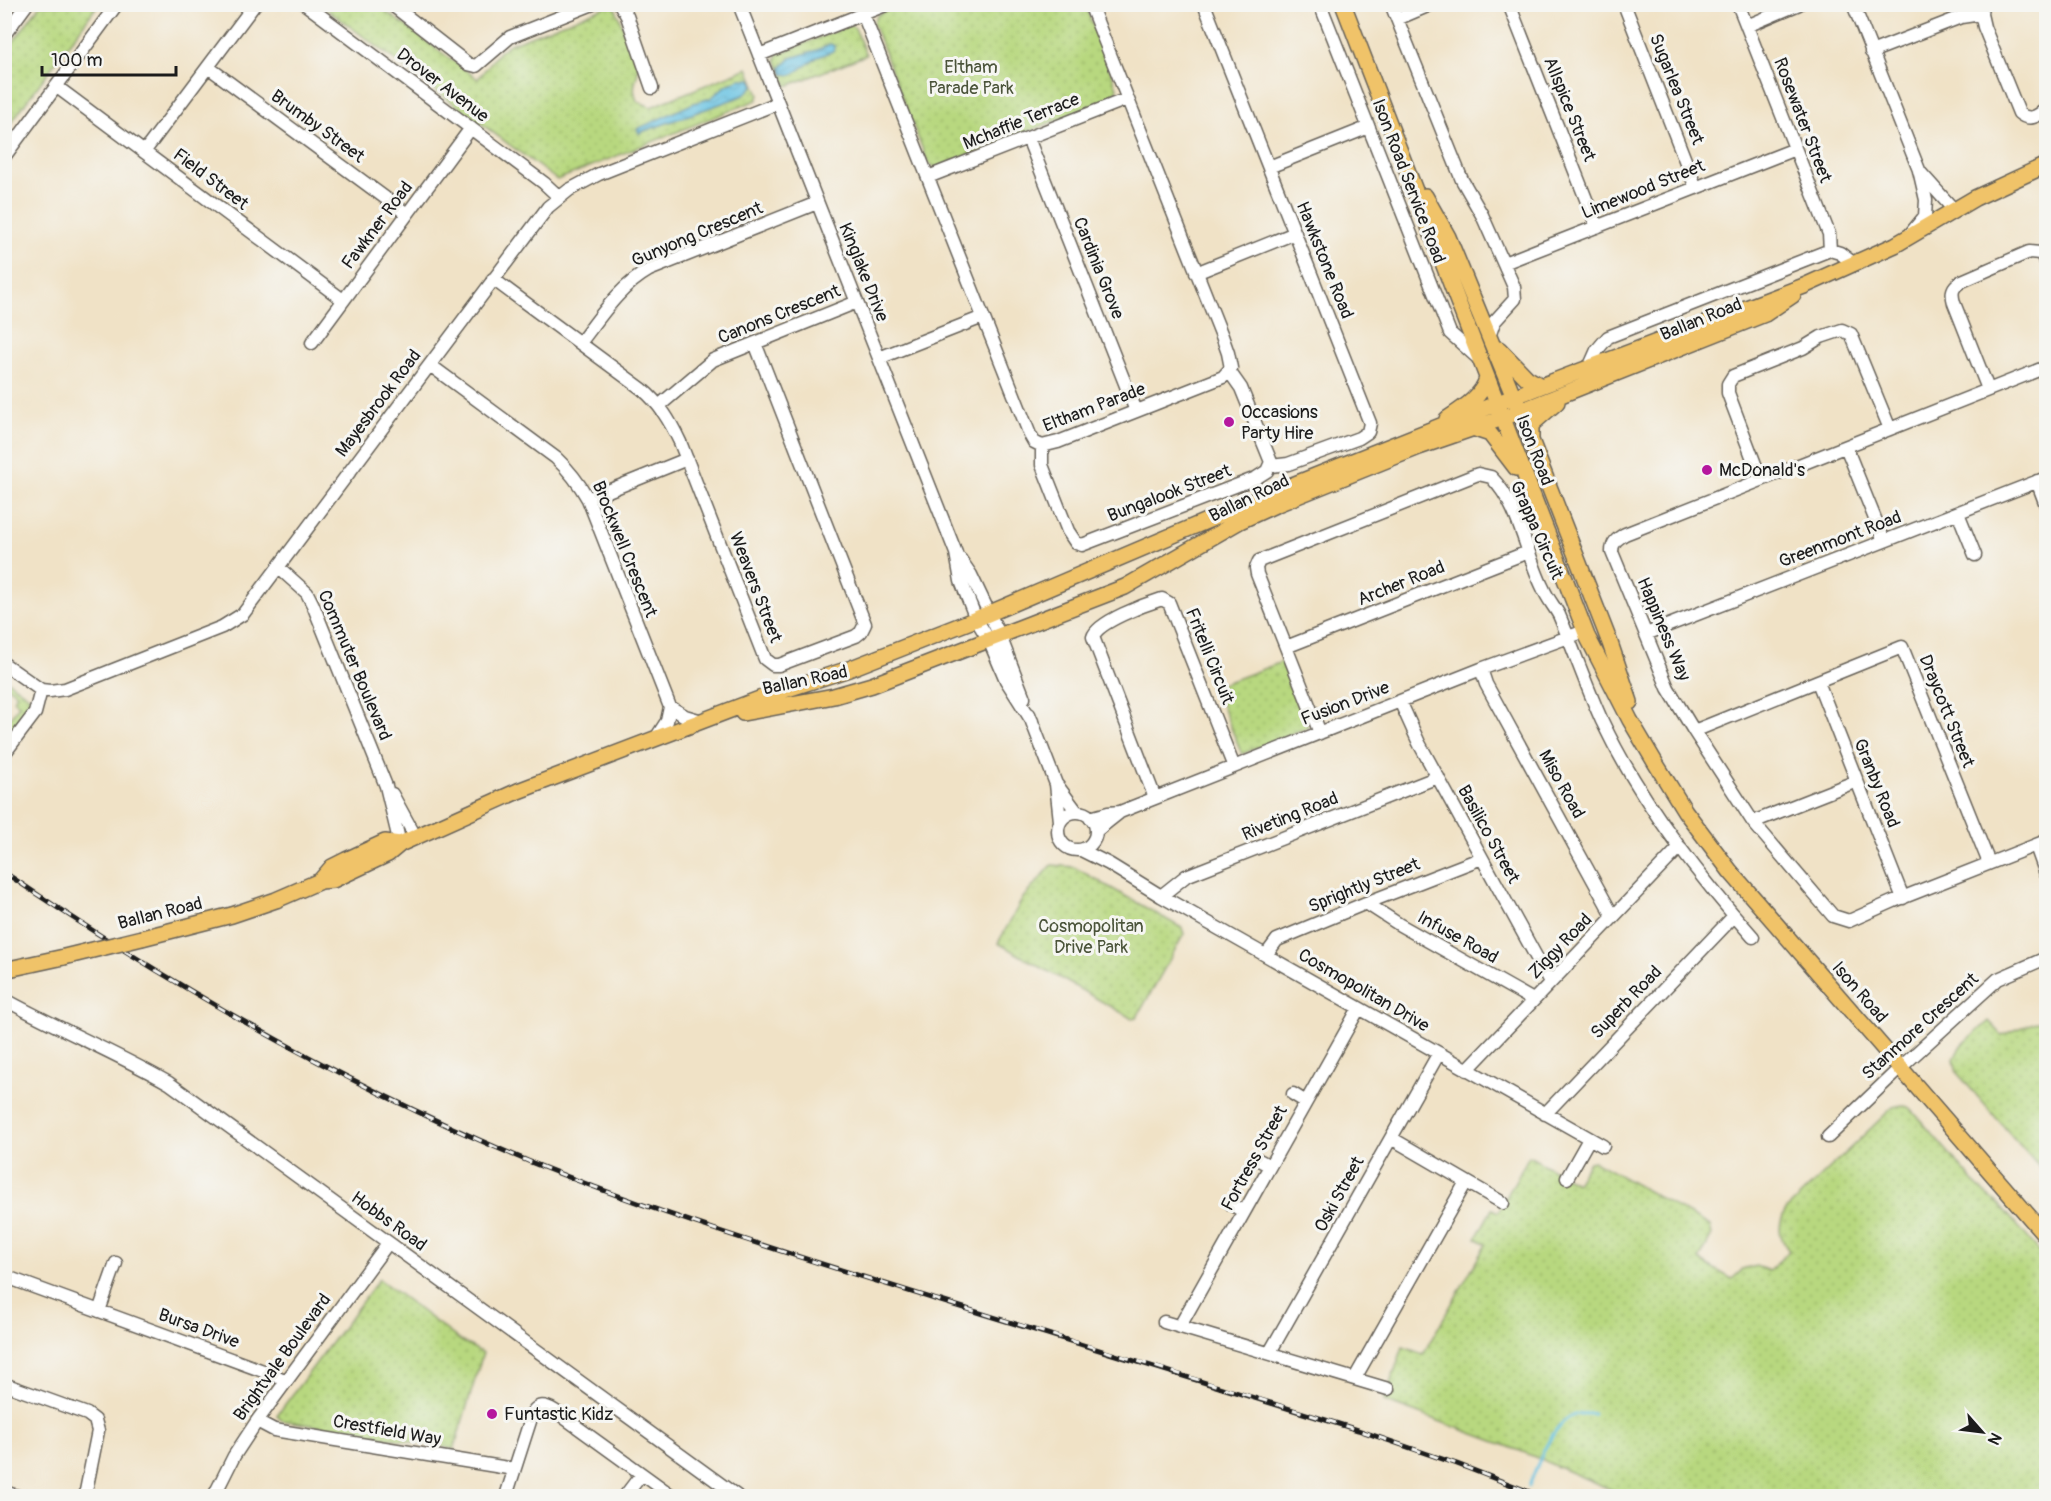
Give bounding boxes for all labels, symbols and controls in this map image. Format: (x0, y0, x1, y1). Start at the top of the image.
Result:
street label: Sugarlea Street (1644, 30, 1710, 149)
scale bar (42, 39, 176, 77)
street label: Drover Avenue (392, 43, 494, 128)
text: 100 m (51, 49, 103, 72)
street label: Allspice Street (1538, 54, 1601, 166)
street label: Rosewater Street (1768, 54, 1837, 187)
park label: Eltham Parade Park (928, 56, 1014, 100)
street label: Brumby Street (266, 85, 370, 169)
street label: Mchaffie Terrace (960, 88, 1083, 155)
street label: Ison Road Service Road (1367, 96, 1450, 267)
street label: Field Street (168, 144, 254, 216)
street label: Limewood Street (1578, 154, 1709, 225)
street label: Fawkner Road (337, 177, 418, 274)
street label: Gunyong Crescent (628, 196, 767, 272)
street label: Hawkstone Road (1291, 198, 1359, 322)
street label: Cardinia Grove (1068, 214, 1129, 323)
street label: Kinglake Drive (833, 219, 894, 325)
street label: Canons Crescent (715, 279, 844, 349)
street label: Ballan Road (1657, 293, 1746, 346)
street label: Mayesbrook Road (330, 345, 426, 462)
street label: Eltham Parade (1040, 377, 1149, 438)
place label: Occasions Party Hire (1241, 401, 1318, 445)
street label: Ison Road (1511, 412, 1559, 489)
marker: Occasions Party Hire (1222, 415, 1236, 429)
street label: Bungalook Street (1104, 459, 1235, 528)
place label: McDonald's (1719, 459, 1805, 482)
marker: McDonald's (1700, 463, 1714, 477)
street label: Ballan Road (1205, 469, 1293, 528)
street label: Grappa Circuit (1505, 477, 1569, 584)
street label: Brockwell Crescent (587, 478, 663, 621)
street label: Greenmont Road (1776, 506, 1905, 573)
street label: Weavers Street (724, 529, 787, 647)
street label: Archer Road (1354, 556, 1448, 611)
street label: Happiness Way (1631, 574, 1696, 685)
street label: Commuter Boulevard (312, 587, 397, 744)
street label: Fritelli Circuit (1180, 605, 1240, 708)
street label: Draycott Street (1913, 651, 1980, 772)
street label: Ballan Road (760, 660, 850, 701)
street label: Fusion Drive (1298, 676, 1393, 731)
street label: Granby Road (1848, 735, 1905, 831)
street label: Miso Road (1533, 746, 1590, 823)
street label: Basilico Street (1452, 781, 1525, 888)
street label: Riveting Road (1239, 787, 1342, 846)
street label: Sprightly Street (1305, 852, 1424, 918)
street label: Ballan Road (115, 892, 205, 935)
street label: Infuse Road (1413, 906, 1502, 969)
street label: Ziggy Road (1523, 909, 1597, 984)
park label: Cosmopolitan Drive Park (1038, 915, 1144, 959)
street label: Cosmopolitan Drive (1294, 943, 1434, 1037)
street label: Ison Road (1827, 957, 1893, 1028)
street label: Superb Road (1586, 961, 1667, 1044)
street label: Stanmore Crescent (1857, 967, 1984, 1085)
street label: Fortress Street (1216, 1101, 1293, 1215)
street label: Oski Street (1309, 1152, 1370, 1236)
street label: Hobbs Road (346, 1186, 431, 1257)
street label: Brightvale Boulevard (229, 1289, 336, 1425)
street label: Bursa Drive (155, 1303, 243, 1354)
north arrow (1952, 1402, 2012, 1462)
place label: Funtastic Kidz (504, 1403, 613, 1426)
marker: Funtastic Kidz (485, 1407, 499, 1421)
street label: Crestfield Way (331, 1410, 443, 1451)
text: N (1983, 1429, 2006, 1448)

